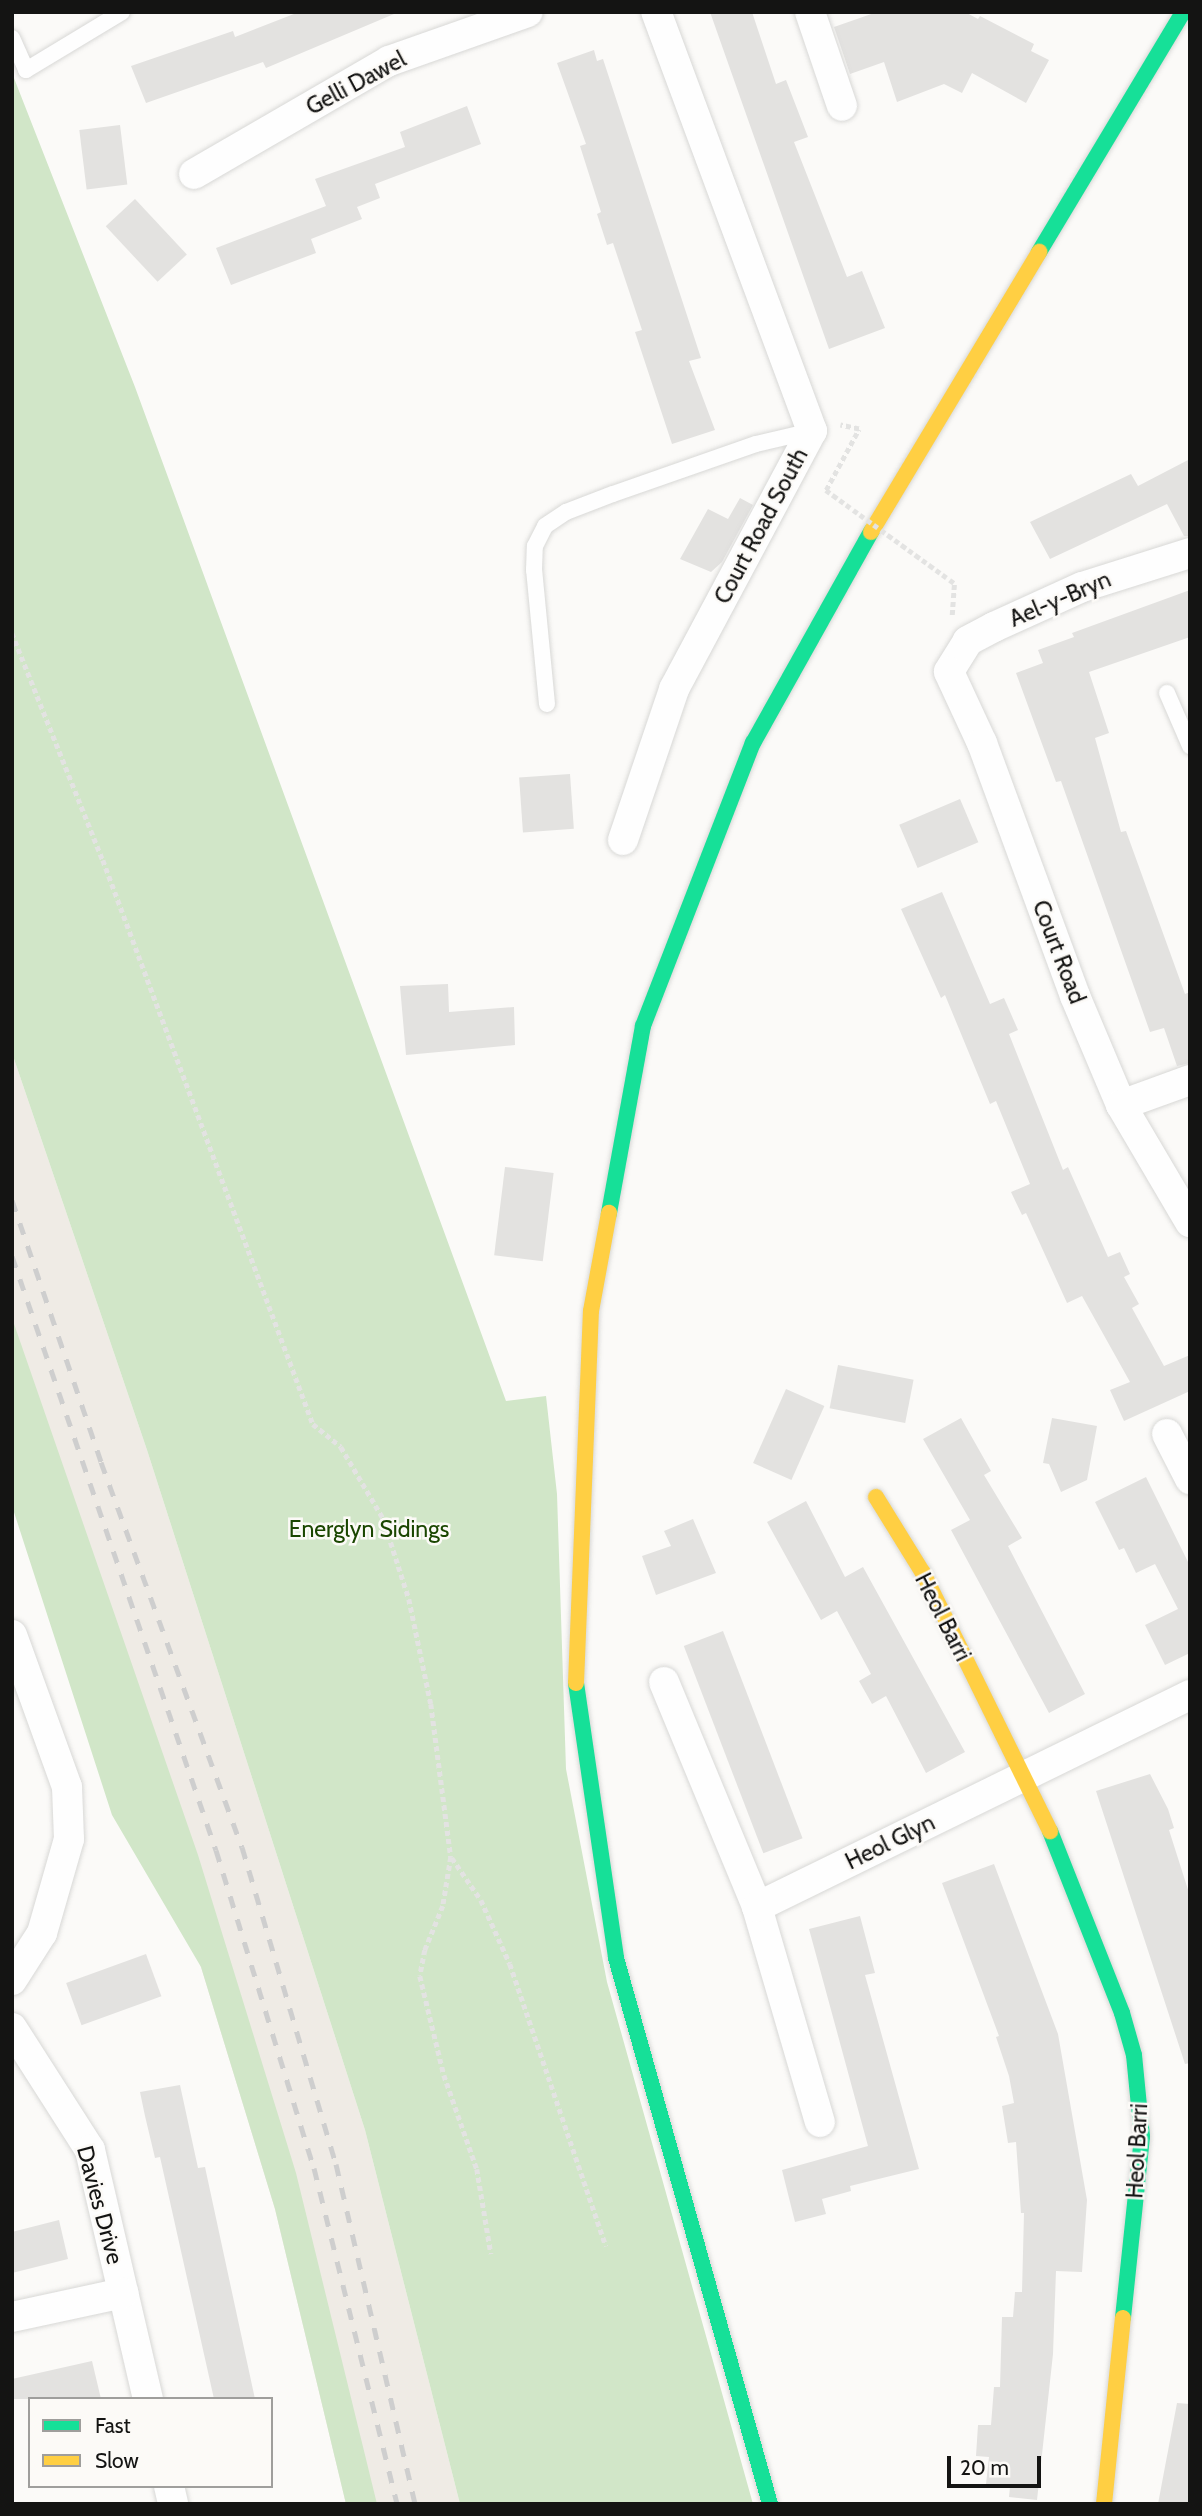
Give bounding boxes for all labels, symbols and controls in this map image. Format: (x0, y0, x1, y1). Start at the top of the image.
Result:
street label: Gelli Dawel (301, 45, 411, 121)
street label: Court Road South (708, 444, 814, 608)
street label: Ael-y-Bryn (1005, 565, 1115, 633)
street label: Court Road (1027, 896, 1091, 1008)
park label: Energlyn Sidings (289, 1515, 449, 1543)
street label: Heol Barri (909, 1568, 977, 1666)
street label: Heol Glyn (841, 1809, 939, 1875)
street label: Heol Barri (1121, 2103, 1153, 2199)
street label: Davies Drive (71, 2143, 129, 2267)
legend (28, 2397, 273, 2488)
text: Fast (95, 2413, 131, 2438)
scale bar (950, 2442, 1044, 2486)
text: Slow (95, 2448, 139, 2473)
text: 20 m (960, 2455, 1009, 2480)

